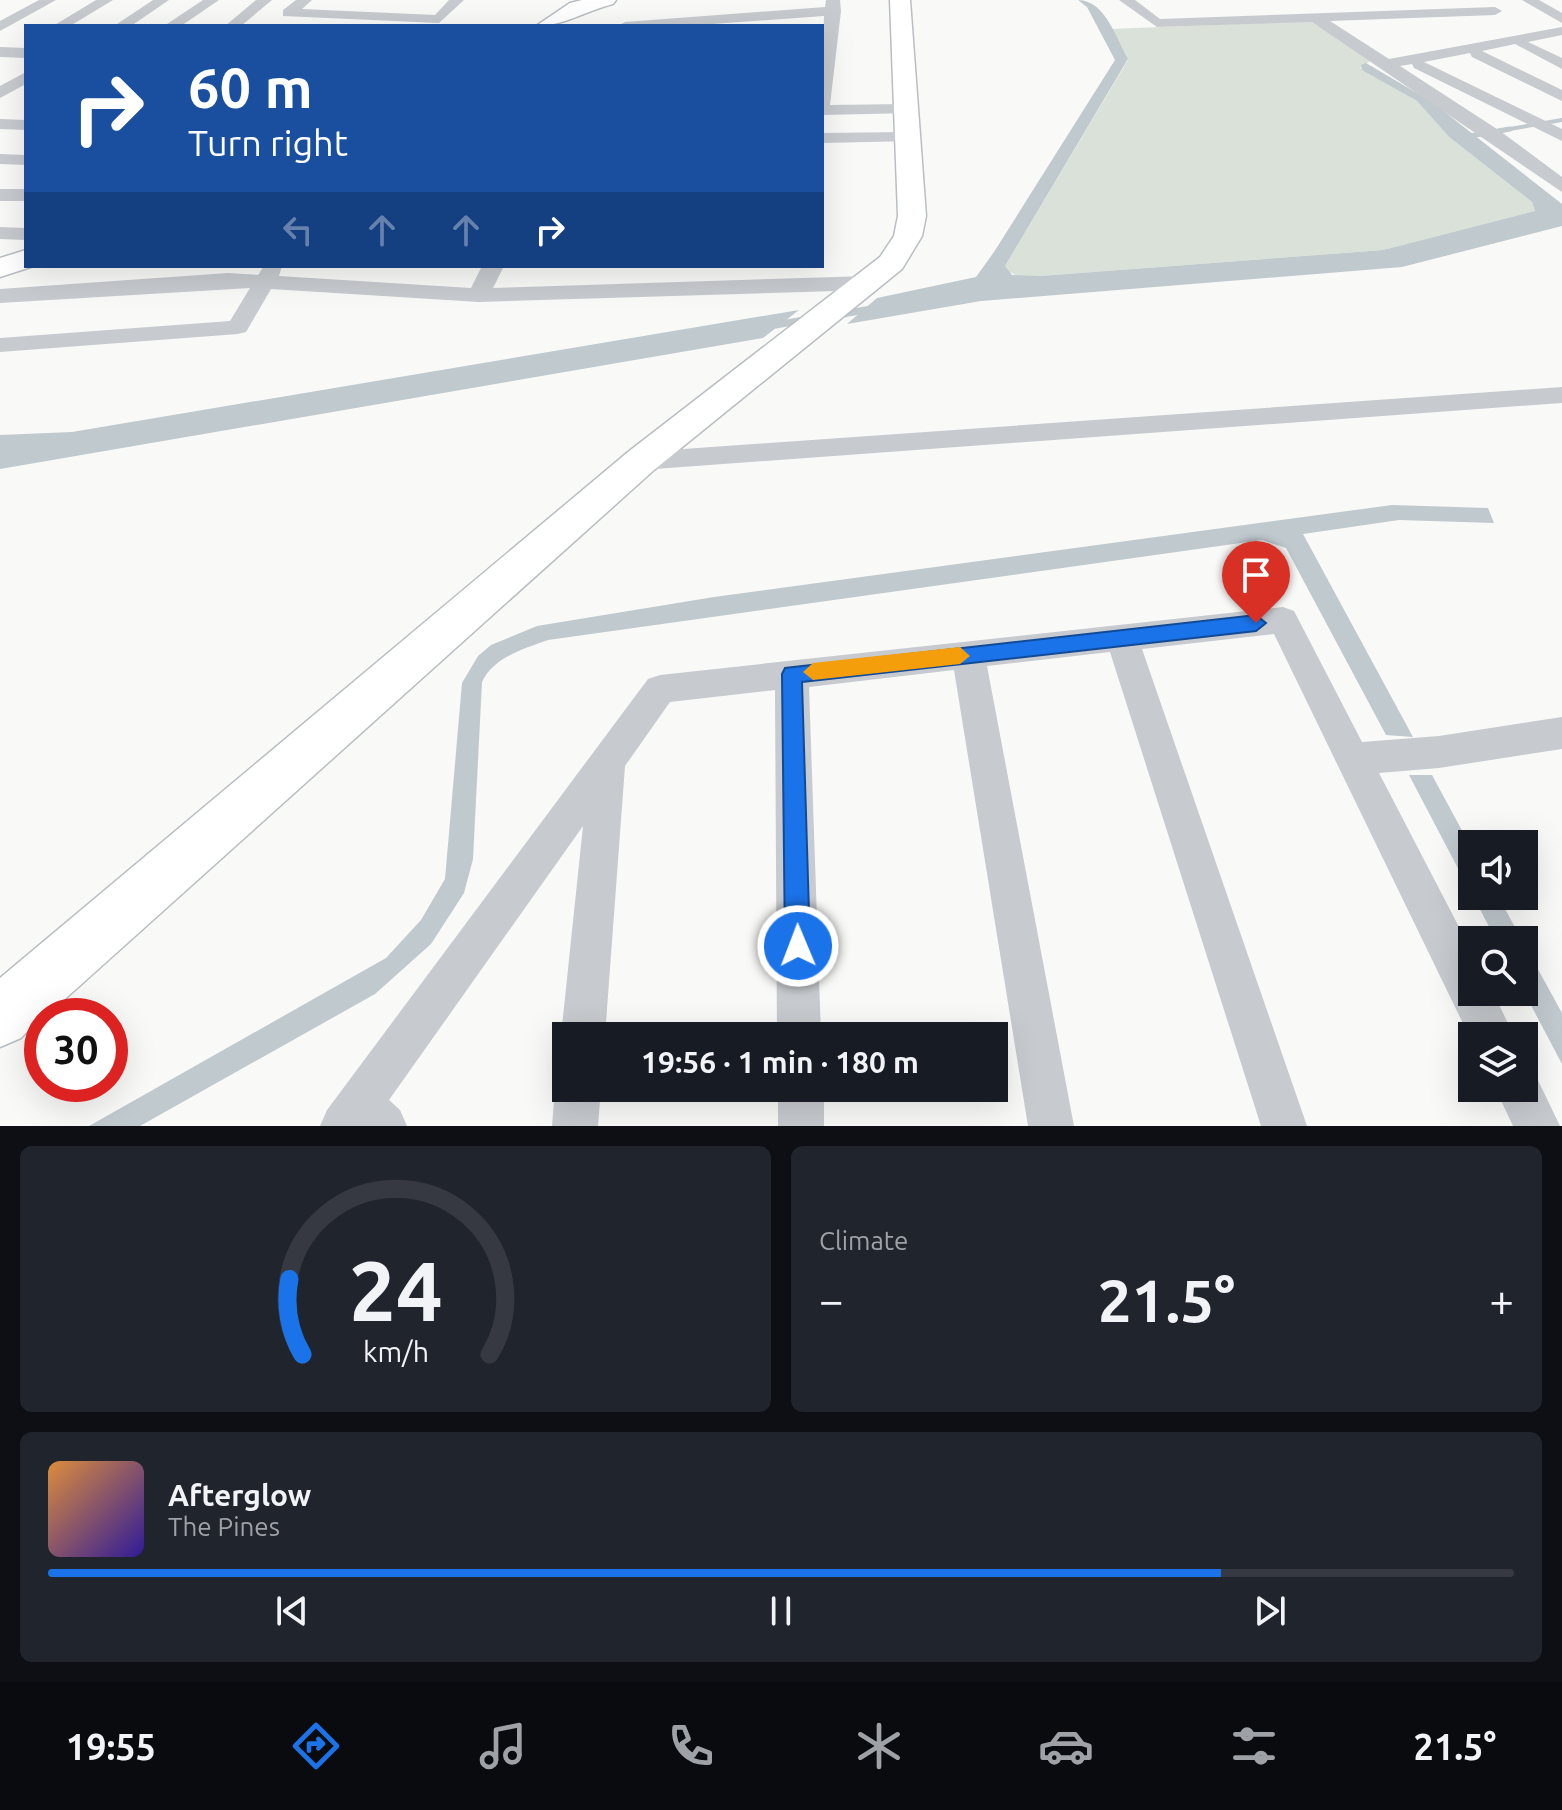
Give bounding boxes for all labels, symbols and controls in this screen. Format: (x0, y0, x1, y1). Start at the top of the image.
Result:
icon: right (56, 56, 160, 160)
text: 60 m (188, 56, 313, 119)
text: Turn right (188, 122, 348, 163)
icon: left (276, 208, 320, 252)
icon: ahead (360, 208, 404, 252)
icon: ahead (444, 208, 488, 252)
icon: right (528, 208, 572, 252)
pin (1222, 541, 1290, 623)
icon: arrive (1234, 553, 1278, 597)
map controls (1458, 830, 1538, 1102)
button: sound (1458, 830, 1538, 910)
position arrow (756, 904, 840, 988)
button: search (1458, 926, 1538, 1006)
speed limit sign: 30 (24, 998, 128, 1102)
button: layers (1458, 1022, 1538, 1102)
text: 19:56 · 1 min · 180 m (641, 1045, 919, 1079)
text: Climate (819, 1226, 908, 1255)
text: 24 (349, 1243, 442, 1337)
text: 21.5° (1098, 1266, 1235, 1333)
text: − (819, 1275, 844, 1324)
text: + (1489, 1275, 1514, 1324)
text: km/h (363, 1335, 429, 1367)
text: Afterglow (168, 1478, 311, 1512)
text: The Pines (168, 1512, 280, 1541)
icon: previous (270, 1589, 314, 1633)
icon: pause (759, 1589, 803, 1633)
icon: next (1248, 1589, 1292, 1633)
icon: directions (288, 1718, 344, 1774)
icon: music (475, 1718, 531, 1774)
icon: phone (663, 1718, 719, 1774)
icon: climate (851, 1718, 907, 1774)
icon: car (1038, 1718, 1094, 1774)
icon: filters (1226, 1718, 1282, 1774)
text: 19:55 (66, 1726, 156, 1767)
text: 21.5° (1414, 1726, 1496, 1767)

